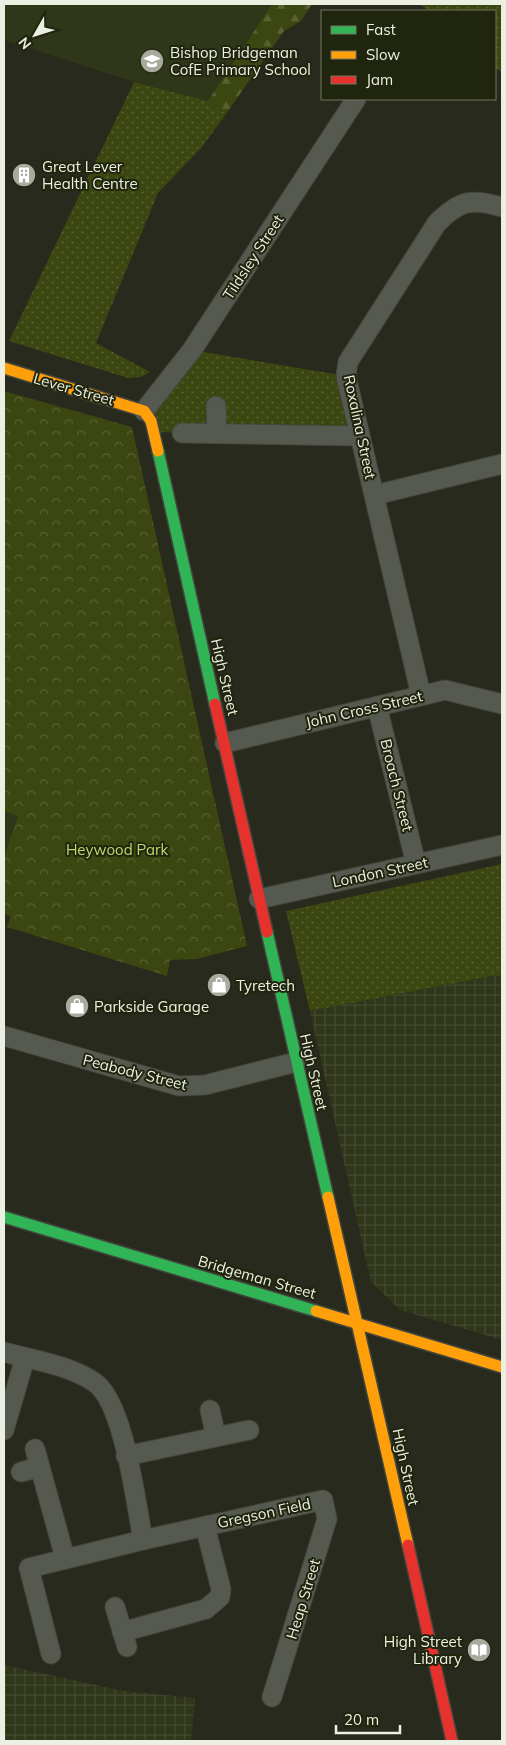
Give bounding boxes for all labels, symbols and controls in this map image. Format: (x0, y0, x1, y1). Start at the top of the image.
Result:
north arrow (10, 10, 60, 60)
legend (321, 10, 496, 100)
text: Fast (366, 20, 396, 39)
text: N (15, 33, 35, 53)
place label: Bishop Bridgeman CofE Primary School (170, 43, 311, 79)
text: Slow (366, 45, 400, 64)
school or university icon: Bishop Bridgeman CofE Primary School (139, 48, 165, 74)
text: Jam (366, 70, 393, 89)
place label: Great Lever Health Centre (42, 157, 138, 193)
building icon: Great Lever Health Centre (11, 162, 37, 188)
street label: Tildsley Street (218, 211, 288, 303)
street label: Lever Street (31, 368, 117, 410)
street label: Roxalina Street (340, 373, 380, 481)
street label: High Street (207, 637, 243, 717)
street label: John Cross Street (304, 686, 424, 732)
street label: Broach Street (376, 737, 418, 833)
park label: Heywood Park (66, 840, 168, 859)
street label: London Street (330, 853, 430, 891)
shop icon: Tyretech (206, 972, 232, 998)
place label: Tyretech (236, 976, 295, 995)
shop icon: Parkside Garage (64, 993, 90, 1019)
place label: Parkside Garage (94, 997, 209, 1016)
street label: High Street (296, 1032, 332, 1112)
street label: Peabody Street (81, 1050, 189, 1094)
street label: Bridgeman Street (196, 1251, 318, 1303)
street label: High Street (389, 1427, 423, 1507)
street label: Gregson Field (216, 1494, 312, 1532)
street label: Heap Street (282, 1557, 324, 1641)
place label: High Street Library (384, 1632, 462, 1668)
library icon: High Street Library (466, 1637, 492, 1663)
scale bar (336, 1702, 400, 1734)
text: 20 m (344, 1710, 379, 1729)

